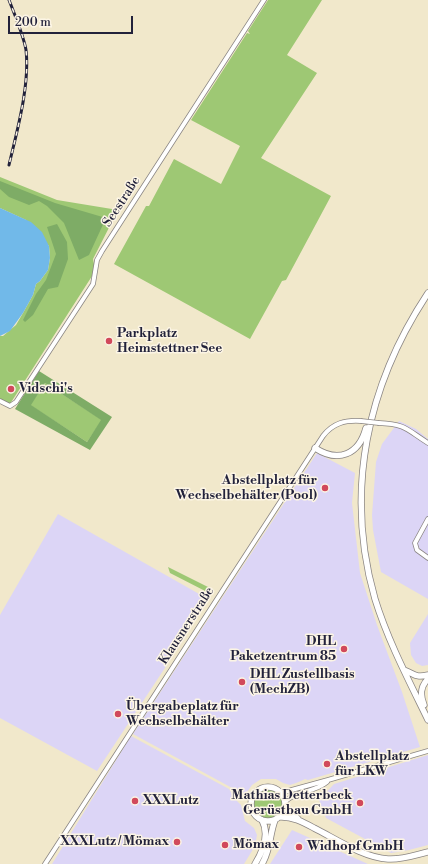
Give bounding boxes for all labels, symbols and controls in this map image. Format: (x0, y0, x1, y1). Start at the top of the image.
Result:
scale bar (10, 8, 135, 34)
text: 200 m (15, 15, 51, 30)
street label: Seestraße (100, 174, 144, 230)
place label: Parkplatz Heimstettner See (117, 326, 222, 357)
marker: Parkplatz Heimstettner See (104, 336, 114, 346)
place label: Vidschi's (19, 381, 73, 397)
marker: Vidschi's (6, 384, 16, 394)
place label: Abstellplatz für Wechselbehälter (Pool) (176, 473, 317, 504)
marker: Abstellplatz für Wechselbehälter (Pool) (320, 483, 330, 493)
street label: Klausnerstraße (156, 584, 218, 668)
place label: DHL Paketzentrum 85 (230, 634, 336, 665)
marker: DHL Paketzentrum 85 (339, 644, 349, 654)
place label: DHL Zustellbasis (MechZB) (250, 667, 354, 698)
marker: DHL Zustellbasis (MechZB) (237, 677, 247, 687)
place label: Übergabeplatz für Wechselbehälter (126, 699, 239, 730)
marker: Übergabeplatz für Wechselbehälter (113, 709, 123, 719)
place label: Abstellplatz für LKW (335, 749, 409, 780)
marker: Abstellplatz für LKW (322, 759, 332, 769)
place label: Mathias Detterbeck Gerüstbau GmbH (231, 788, 352, 819)
place label: XXXLutz (143, 793, 199, 809)
marker: XXXLutz (130, 796, 140, 806)
marker: Mathias Detterbeck Gerüstbau GmbH (355, 798, 365, 808)
place label: XXXLutz / Mömax (60, 834, 169, 850)
marker: XXXLutz / Mömax (172, 837, 182, 847)
place label: Mömax (233, 837, 279, 853)
place label: Widhopf GmbH (307, 839, 403, 855)
marker: Mömax (220, 840, 230, 850)
marker: Widhopf GmbH (294, 842, 304, 852)

